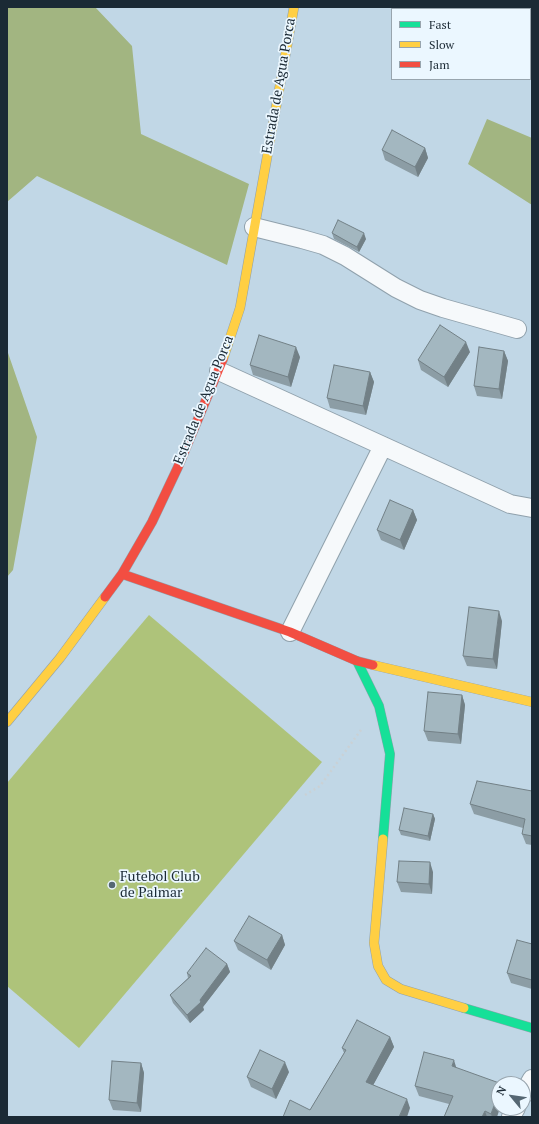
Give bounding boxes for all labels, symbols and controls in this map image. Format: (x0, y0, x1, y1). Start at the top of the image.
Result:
legend (391, 8, 531, 80)
street label: Estrada de Agua Porca (259, 17, 299, 155)
text: Fast (429, 17, 451, 32)
text: Slow (429, 37, 454, 52)
text: Jam (429, 57, 450, 72)
street label: Estrada de Agua Porca (170, 333, 238, 467)
place label: Futebol Club de Palmar (120, 869, 200, 902)
marker: Futebol Club de Palmar (107, 880, 117, 890)
north arrow (491, 1076, 531, 1116)
text: N (493, 1084, 510, 1098)

